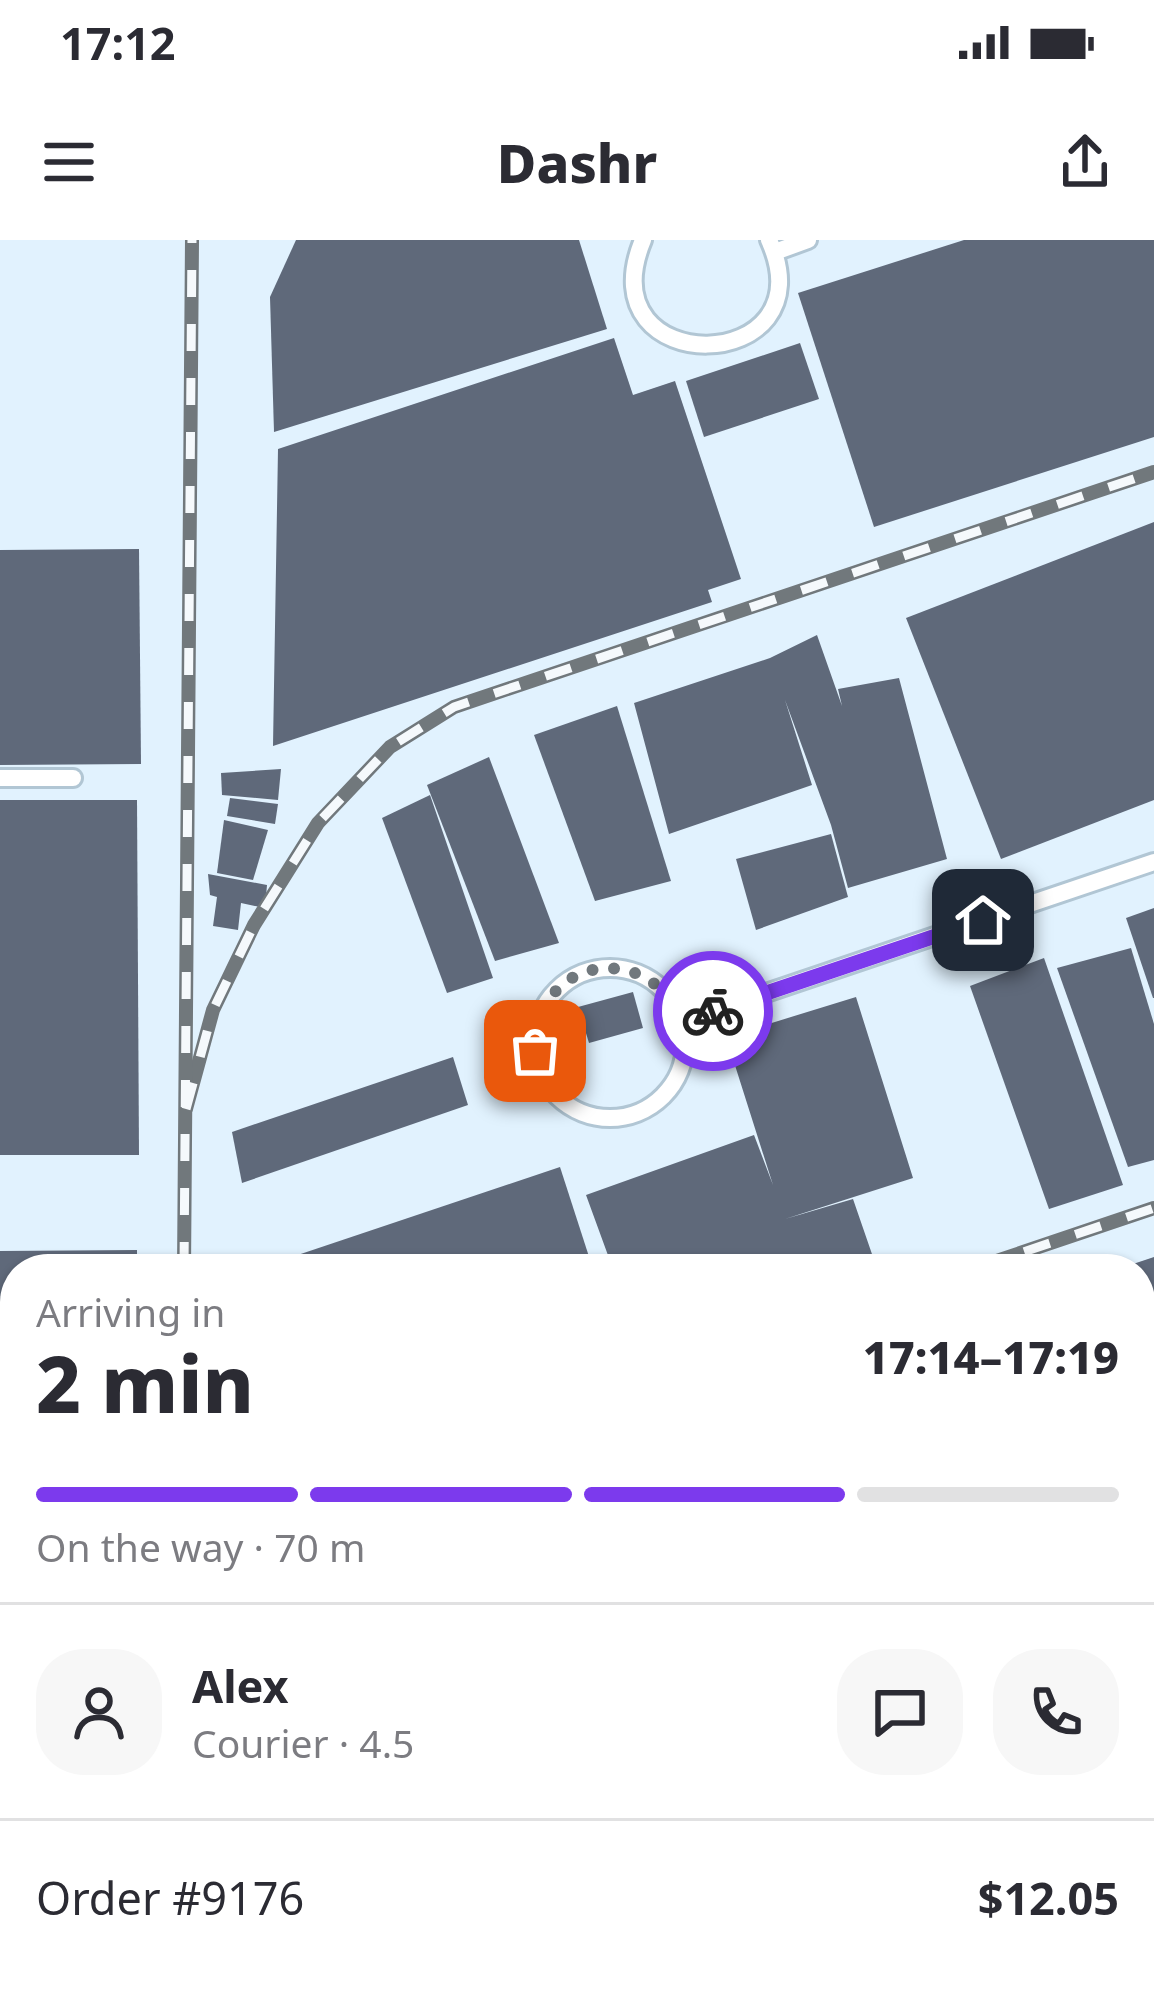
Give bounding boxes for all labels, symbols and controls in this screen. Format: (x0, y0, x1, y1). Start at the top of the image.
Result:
text: 17:12 (60, 12, 176, 73)
text: Dashr (497, 125, 657, 199)
icon: menu (36, 129, 102, 195)
icon: share (1052, 129, 1118, 195)
pin (932, 869, 1034, 971)
icon: home (950, 887, 1016, 953)
courier (653, 951, 773, 1071)
icon: bike (680, 978, 746, 1044)
pin (484, 1000, 586, 1102)
icon: bag (502, 1018, 568, 1084)
text: Arriving in (36, 1285, 225, 1338)
text: 17:14–17:19 (863, 1326, 1119, 1387)
text: 2 min (36, 1330, 254, 1436)
text: On the way · 70 m (36, 1520, 365, 1573)
button: person (36, 1649, 162, 1775)
button: chat (837, 1649, 963, 1775)
button: phone (993, 1649, 1119, 1775)
text: Alex (192, 1655, 289, 1716)
text: Courier · 4.5 (192, 1716, 414, 1769)
text: Order #9176 (36, 1867, 304, 1928)
text: $12.05 (978, 1867, 1119, 1928)

